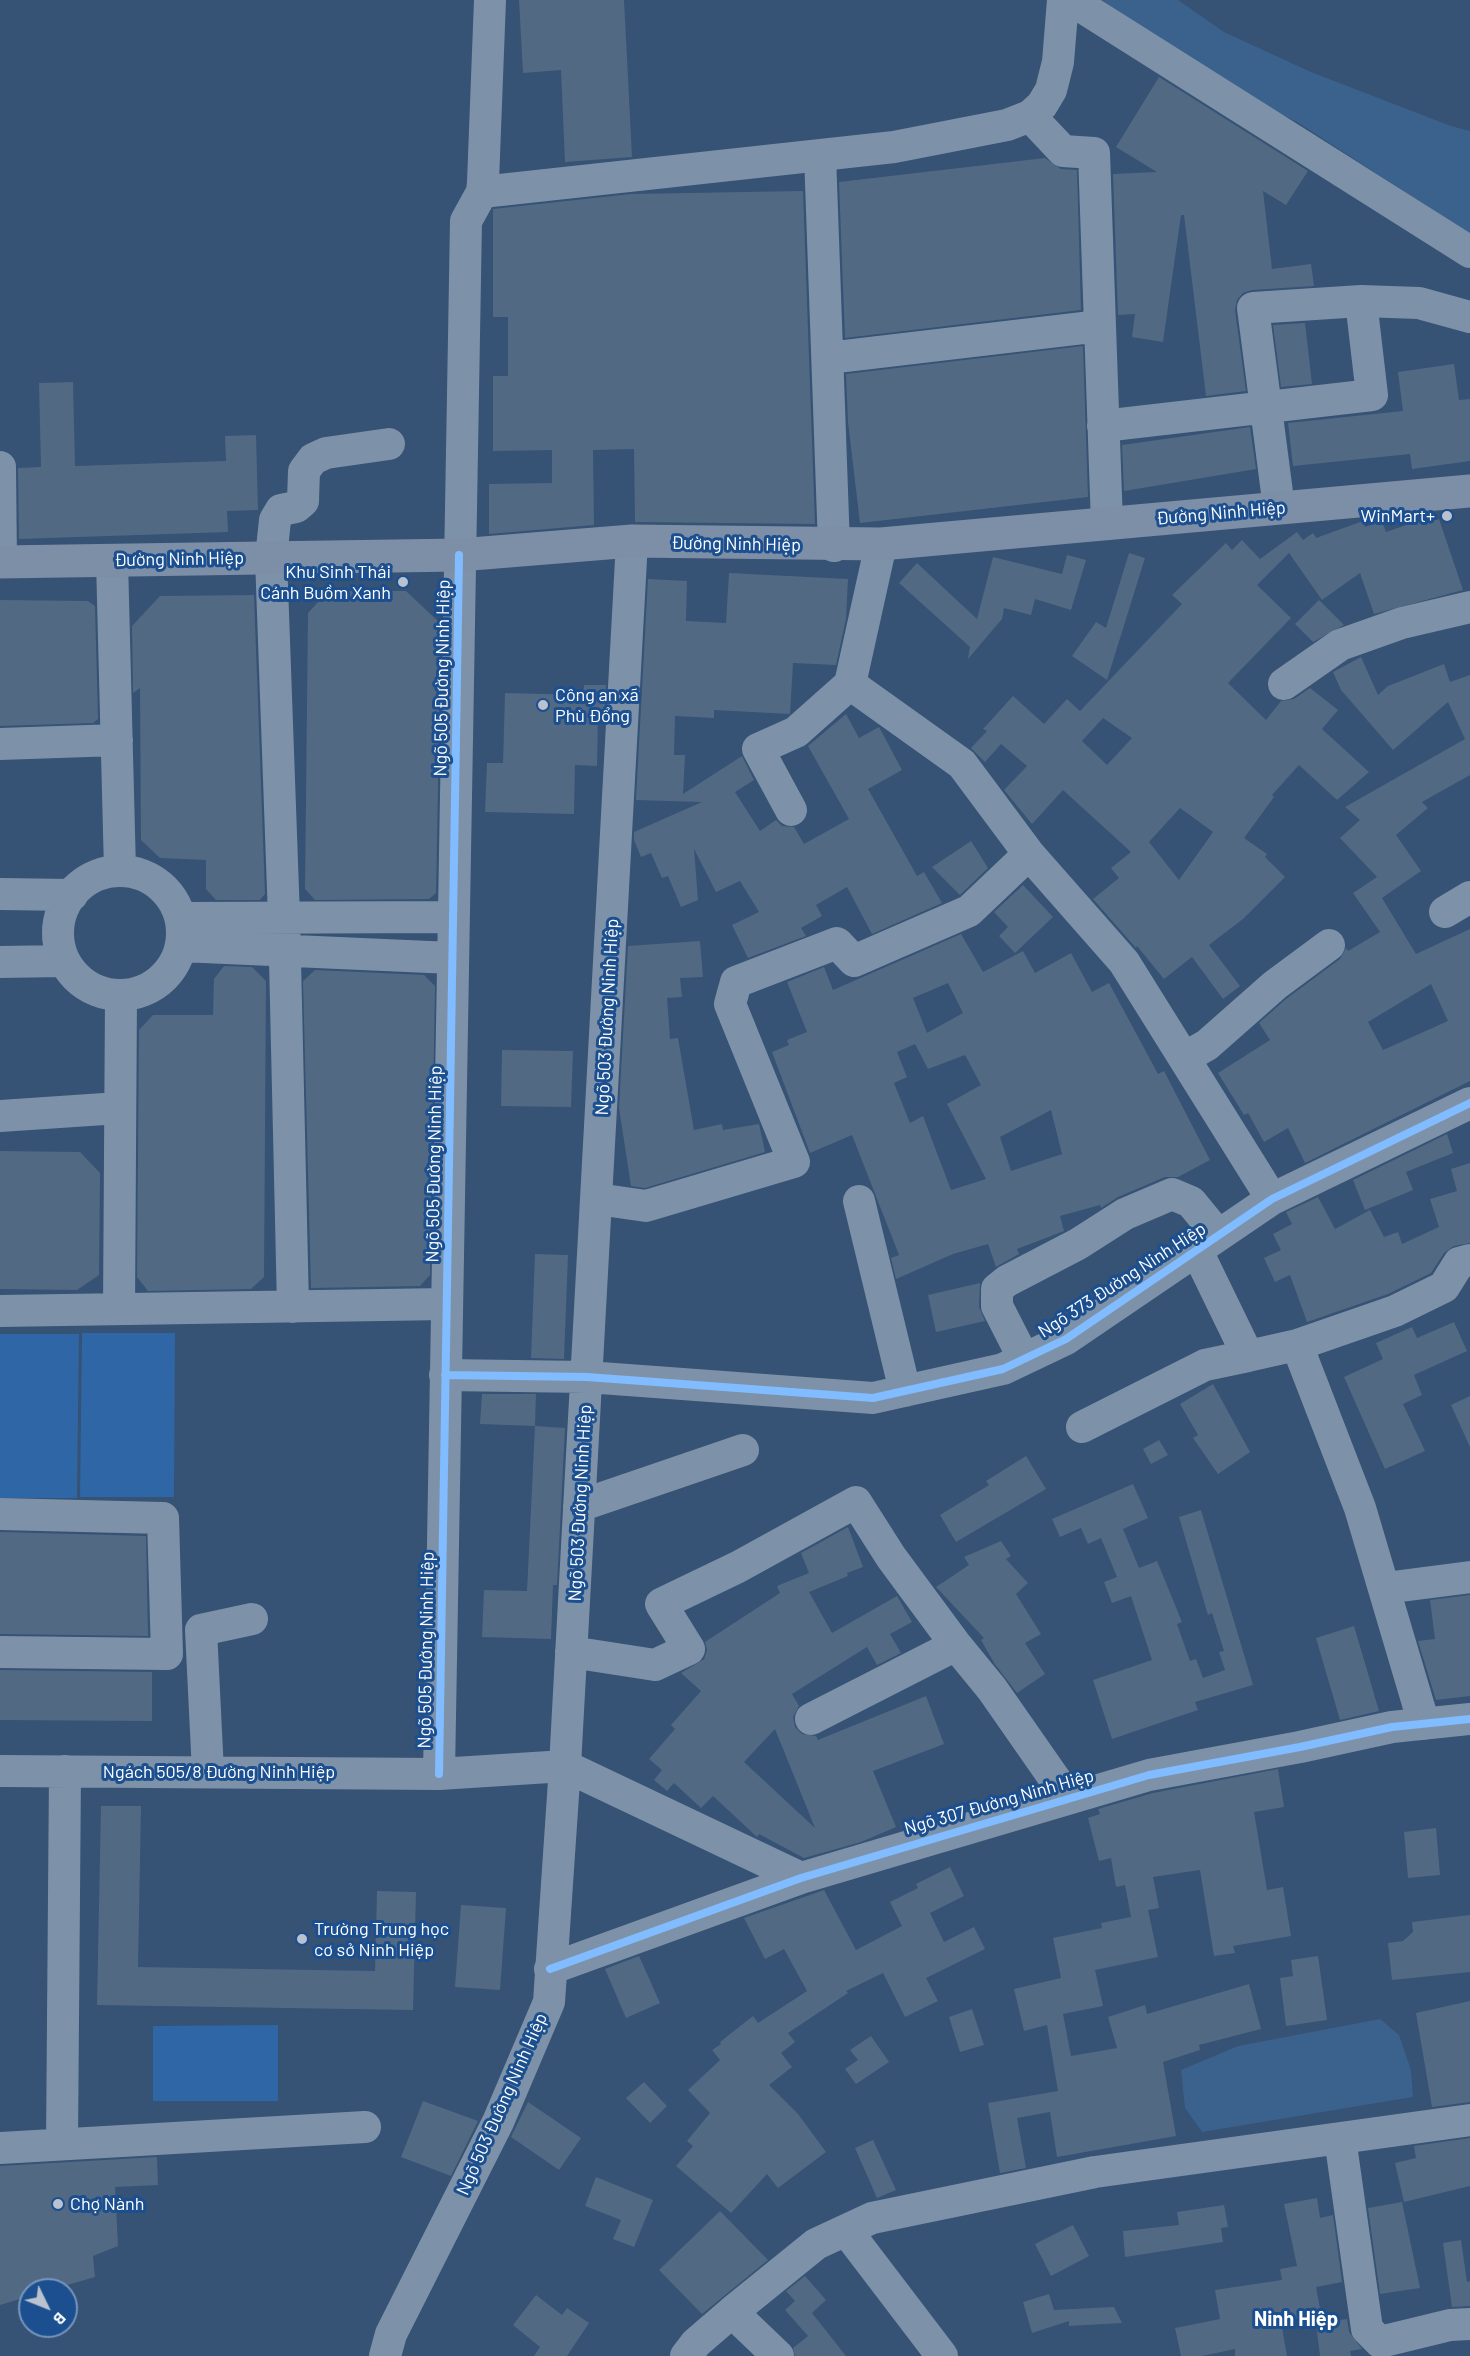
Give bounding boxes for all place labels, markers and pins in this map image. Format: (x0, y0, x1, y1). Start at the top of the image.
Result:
place label: WinMart+ (1360, 505, 1435, 527)
marker: WinMart+ (1440, 509, 1454, 523)
place label: Khu Sinh Thái Cánh Buồm Xanh (260, 561, 391, 604)
marker: Khu Sinh Thái Cánh Buồm Xanh (396, 575, 410, 589)
place label: Công an xã Phù Đổng (555, 684, 639, 726)
marker: Công an xã Phù Đổng (536, 698, 550, 712)
place label: Trường Trung học cơ sở Ninh Hiệp (314, 1918, 449, 1960)
marker: Trường Trung học cơ sở Ninh Hiệp (295, 1932, 309, 1946)
place label: Chợ Nành (70, 2193, 144, 2215)
marker: Chợ Nành (51, 2197, 65, 2211)

